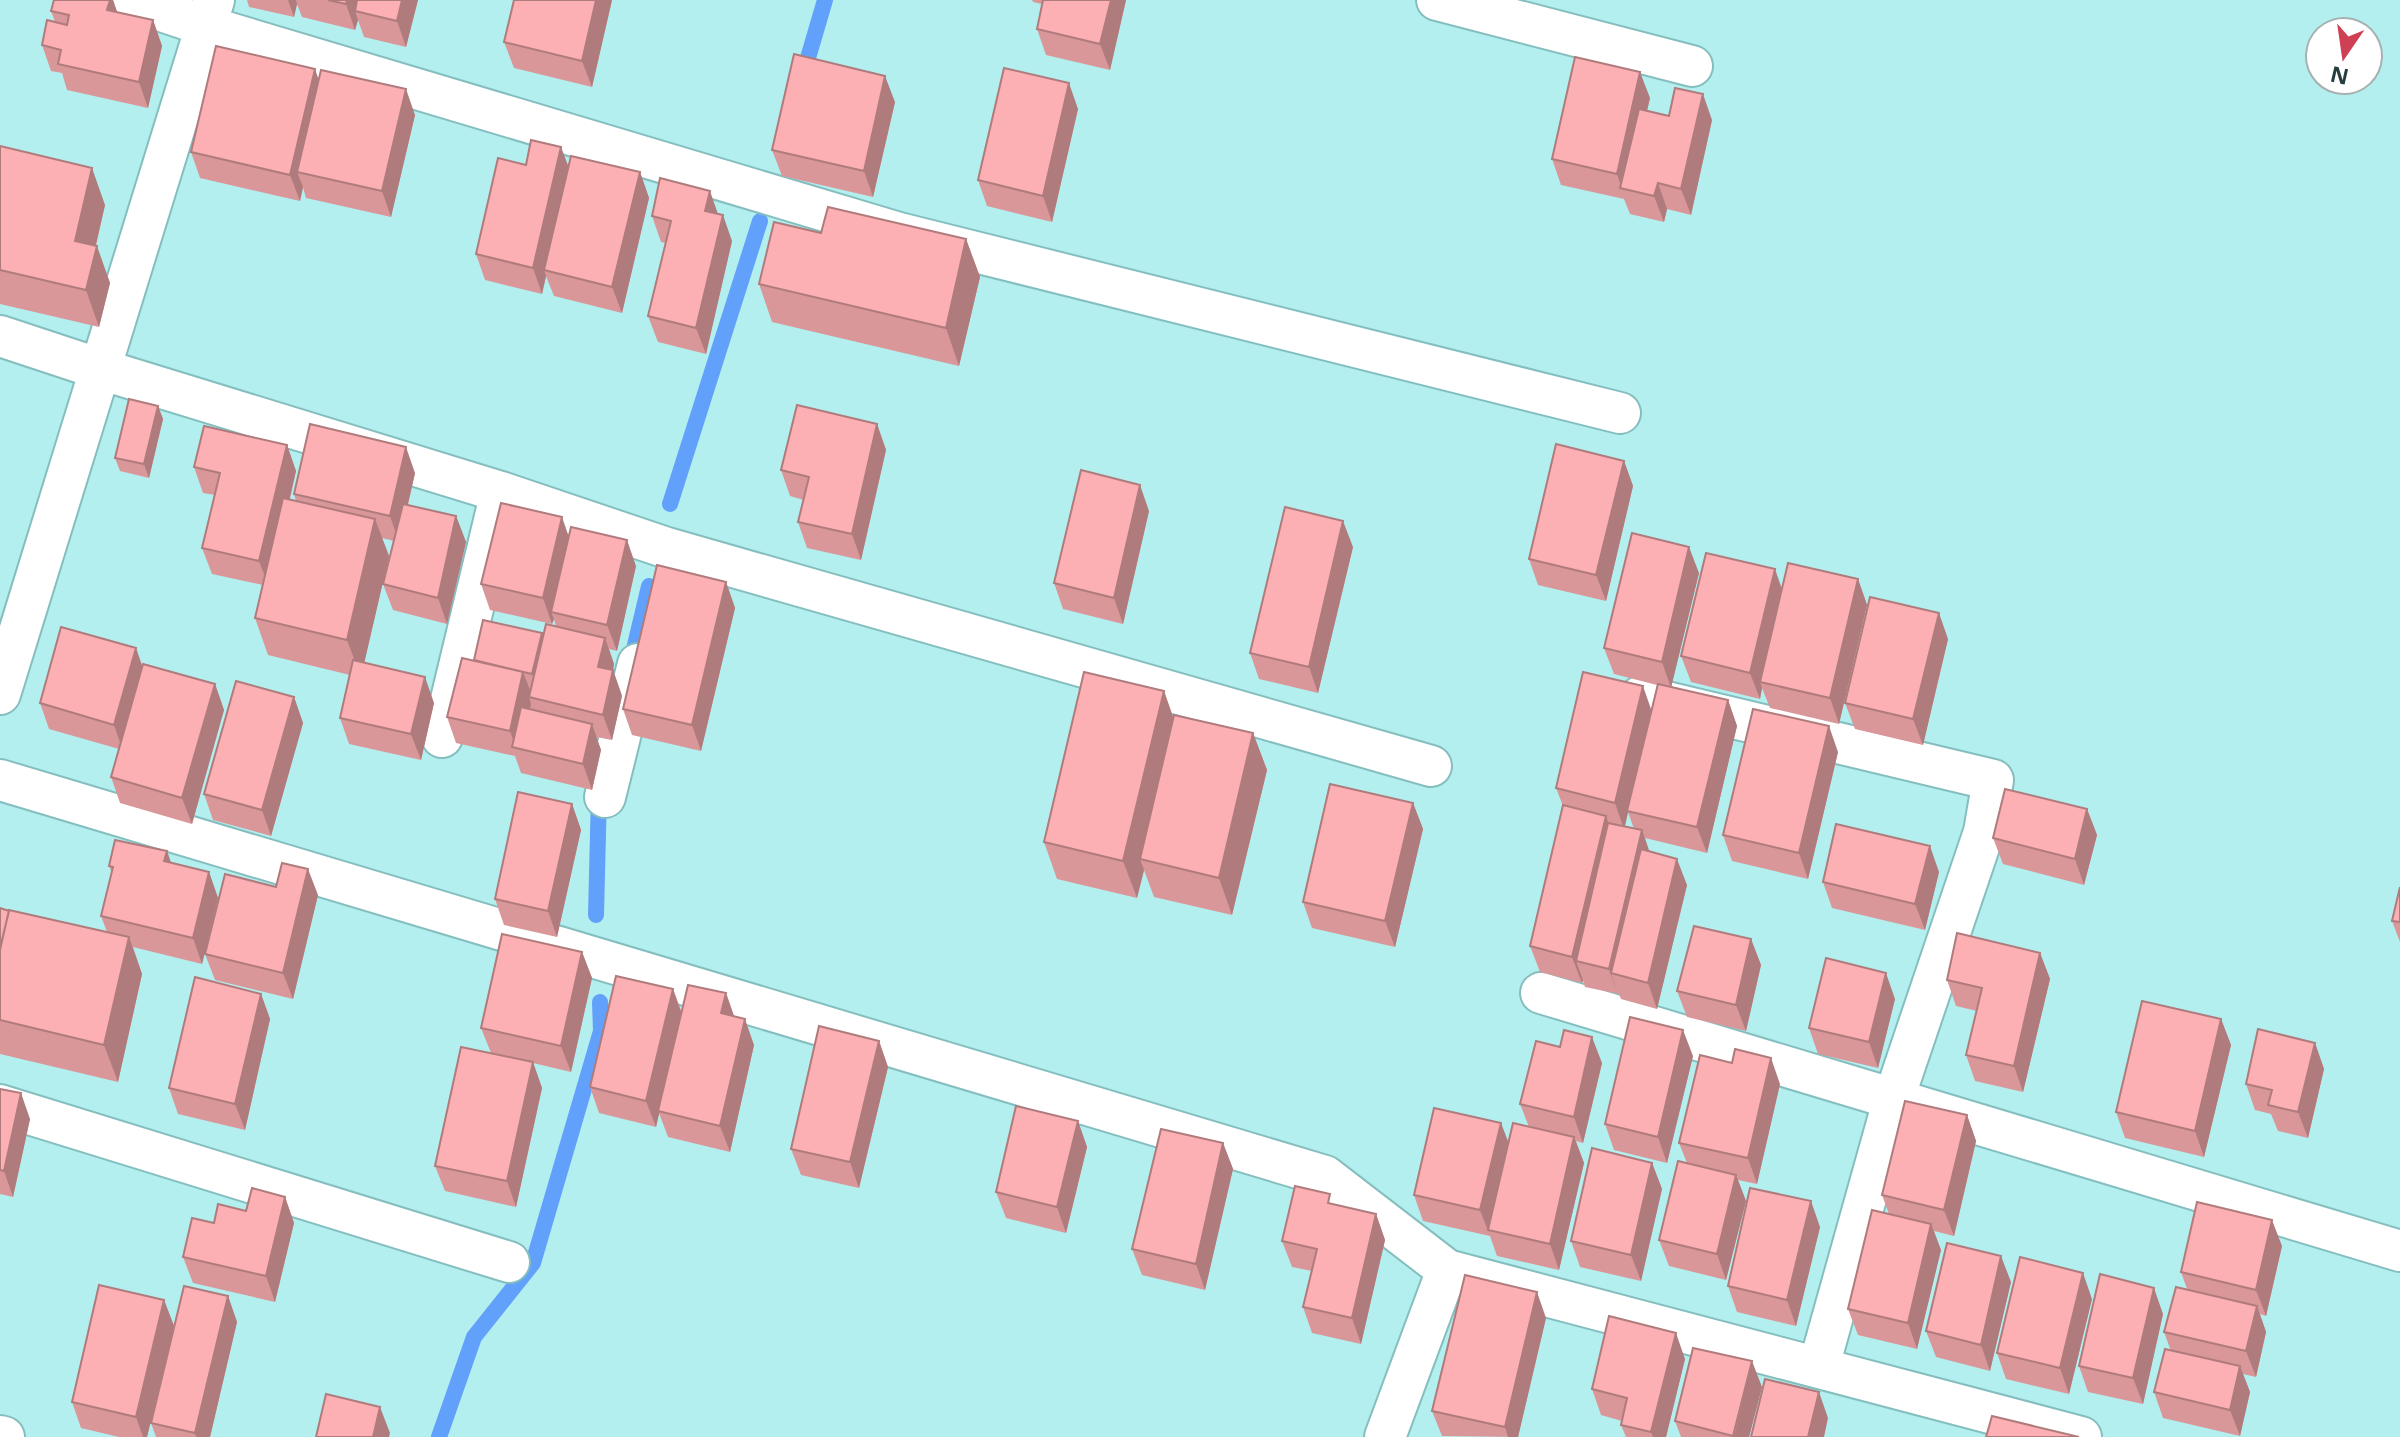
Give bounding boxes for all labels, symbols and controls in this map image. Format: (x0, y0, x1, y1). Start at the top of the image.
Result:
north arrow (2304, 16, 2384, 96)
text: N (2327, 60, 2351, 93)

